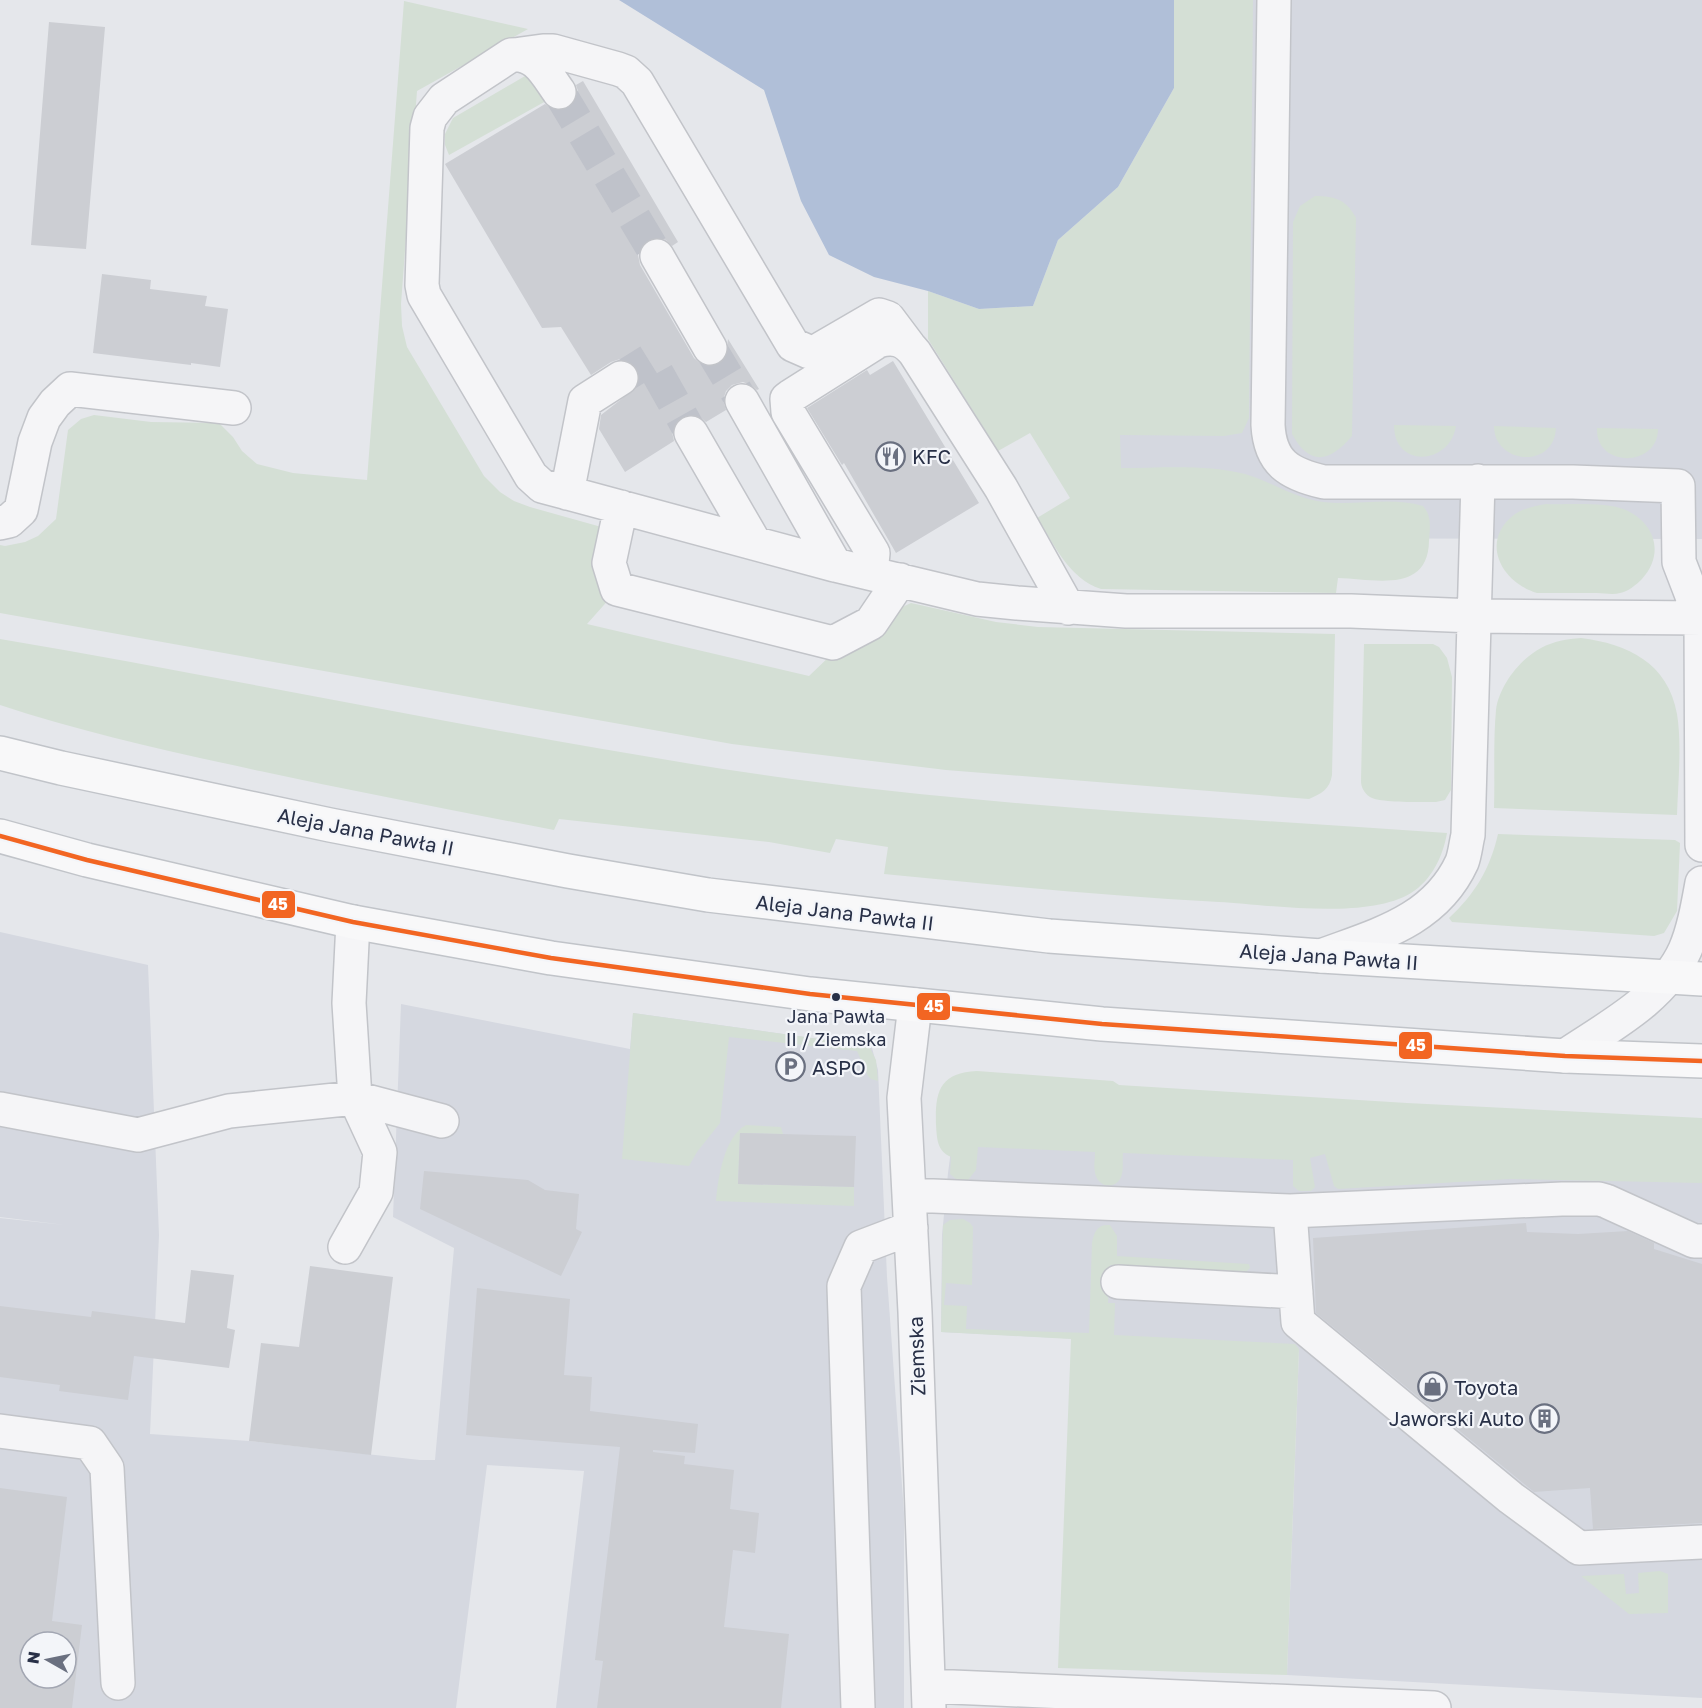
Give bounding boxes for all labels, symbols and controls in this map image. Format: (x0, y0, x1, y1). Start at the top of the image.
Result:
restaurant icon: KFC (875, 440, 907, 472)
place label: KFC (912, 444, 951, 468)
street label: Aleja Jana Pawła II (276, 802, 456, 860)
street label: Aleja Jana Pawła II (755, 889, 935, 935)
line badge: 45 (261, 890, 296, 919)
text: 45 (268, 894, 288, 914)
street label: Aleja Jana Pawła II (1239, 938, 1419, 974)
marker: Jana Pawła II / Ziemska (830, 991, 842, 1003)
line badge: 45 (916, 992, 951, 1021)
text: 45 (924, 996, 944, 1016)
place label: Jana Pawła II / Ziemska (786, 1005, 886, 1050)
line badge: 45 (1398, 1031, 1433, 1060)
text: 45 (1406, 1035, 1426, 1055)
parking icon: ASPO (775, 1051, 807, 1083)
place label: ASPO (812, 1055, 866, 1079)
street label: Ziemska (903, 1316, 929, 1396)
shop icon: Toyota (1417, 1371, 1449, 1403)
place label: Toyota (1454, 1375, 1518, 1399)
building icon: Jaworski Auto (1529, 1402, 1561, 1434)
place label: Jaworski Auto (1389, 1406, 1524, 1430)
north arrow (18, 1630, 78, 1690)
text: N (22, 1650, 44, 1665)

